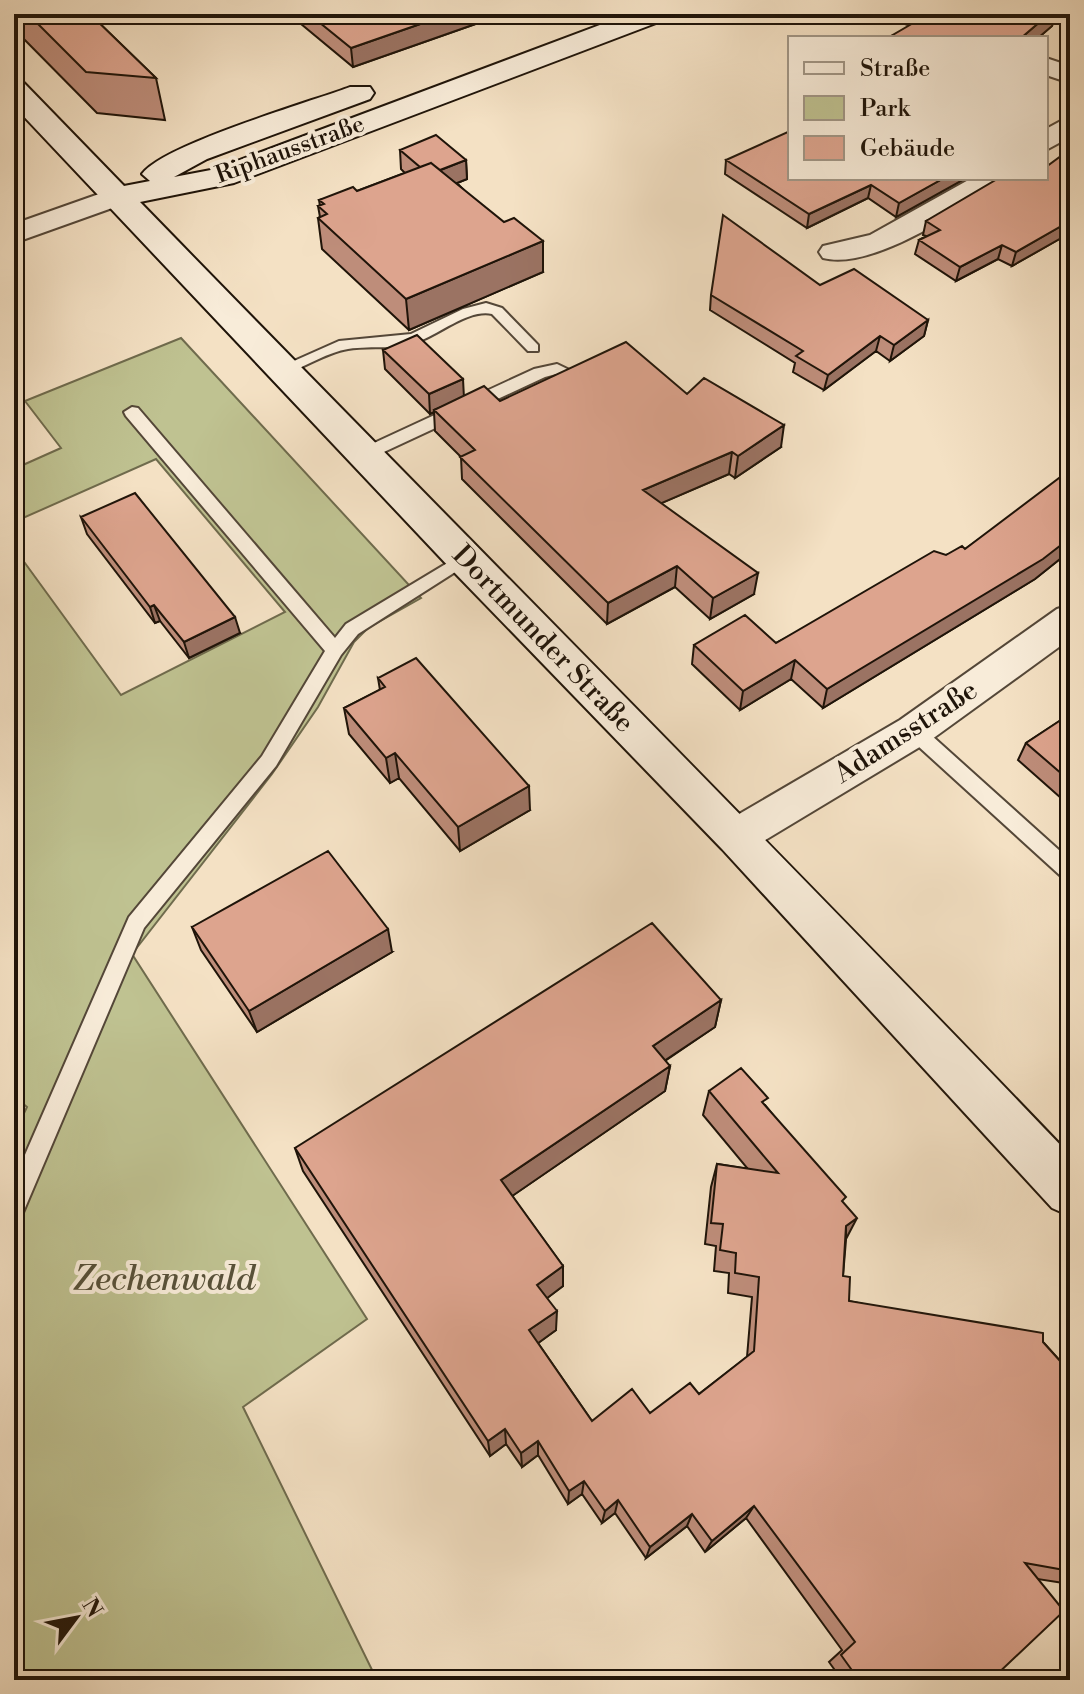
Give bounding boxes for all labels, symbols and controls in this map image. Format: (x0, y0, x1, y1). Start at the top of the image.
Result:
legend (788, 36, 1048, 180)
text: Straße (860, 54, 930, 84)
text: Park (860, 94, 911, 124)
street label: Riphausstraße (211, 109, 369, 191)
text: Gebäude (860, 134, 955, 164)
street label: Dortmunder Straße (444, 538, 642, 740)
street label: Adamsstraße (827, 673, 984, 792)
park label: Zechenwald (73, 1259, 257, 1301)
north arrow (36, 1578, 116, 1658)
text: N (76, 1594, 108, 1623)

